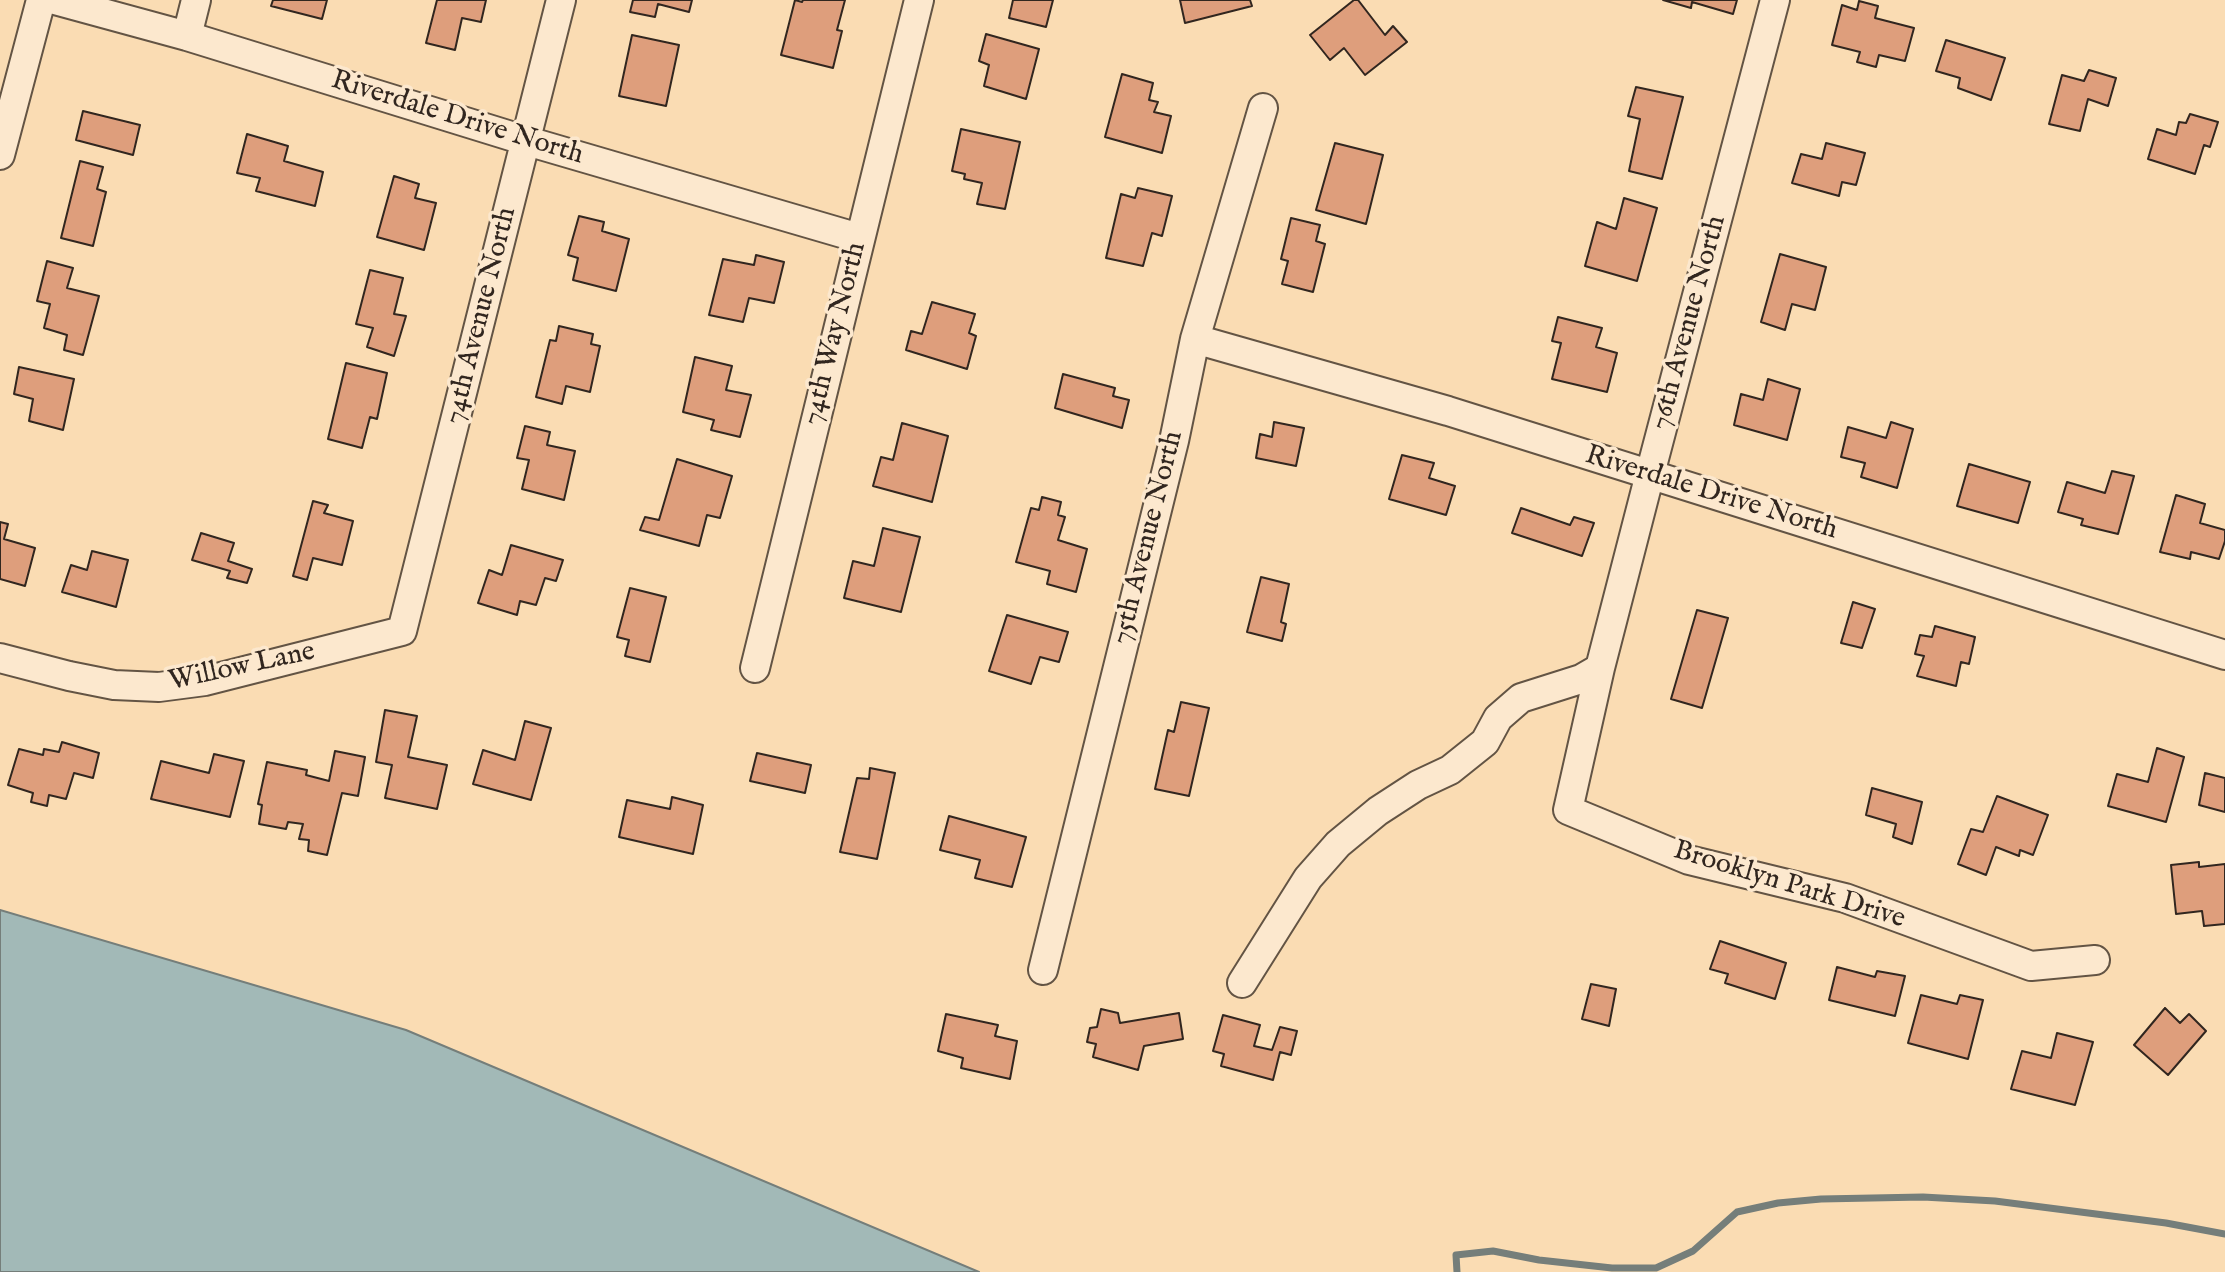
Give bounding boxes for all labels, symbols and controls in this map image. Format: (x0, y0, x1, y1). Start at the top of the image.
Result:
street label: Riverdale Drive North (327, 65, 587, 173)
street label: 74th Avenue North (439, 204, 525, 428)
street label: 76th Avenue North (1645, 212, 1735, 434)
street label: 74th Way North (797, 239, 875, 429)
street label: 75th Avenue North (1106, 428, 1192, 648)
street label: Riverdale Drive North (1581, 440, 1841, 548)
street label: Willow Lane (166, 636, 318, 700)
street label: Brooklyn Park Drive (1669, 835, 1909, 937)

